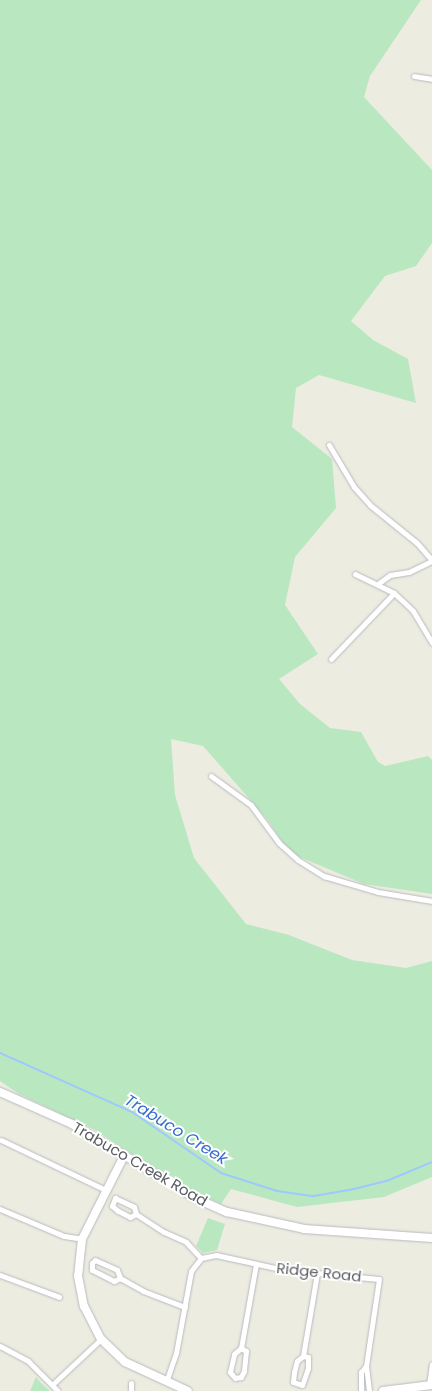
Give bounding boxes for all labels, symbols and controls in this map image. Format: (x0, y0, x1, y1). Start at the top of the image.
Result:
water label: Trabuco Creek (121, 1091, 231, 1169)
street label: Trabuco Creek Road (69, 1118, 211, 1210)
street label: Ridge Road (276, 1259, 362, 1285)

